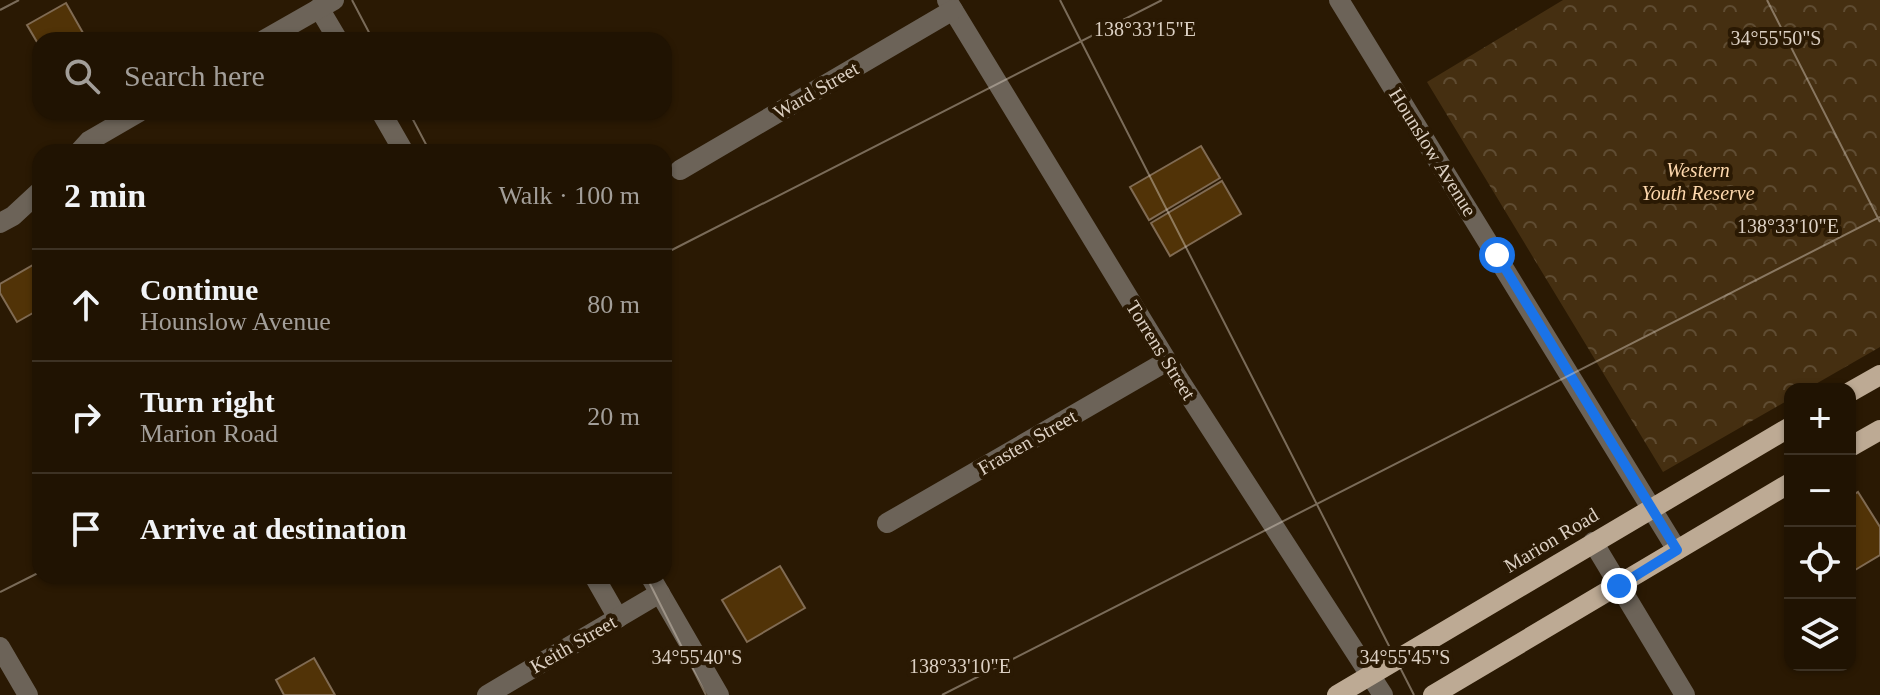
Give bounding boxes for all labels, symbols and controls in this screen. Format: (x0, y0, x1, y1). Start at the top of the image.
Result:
text: 138°33'15"E (1094, 18, 1196, 40)
text: 34°55'50"S (1731, 27, 1821, 49)
search box (32, 32, 672, 120)
icon: search (60, 54, 104, 98)
street label: Ward Street (770, 57, 863, 123)
text: Search here (124, 59, 265, 92)
street label: Hounslow Avenue (1385, 84, 1481, 220)
park label: Western Youth Reserve (1641, 159, 1755, 204)
text: 2 min (64, 177, 146, 214)
text: Walk · 100 m (498, 181, 640, 210)
text: 138°33'10"E (1737, 215, 1839, 237)
route start (1479, 237, 1515, 273)
text: Continue (140, 273, 258, 306)
icon: ahead (64, 283, 108, 327)
text: 80 m (587, 290, 640, 319)
street label: Torrens Street (1122, 296, 1200, 404)
text: Hounslow Avenue (140, 307, 331, 336)
map controls (1784, 383, 1856, 671)
button: + (1784, 383, 1856, 455)
text: Turn right (140, 385, 275, 418)
icon: right (64, 395, 108, 439)
text: 20 m (587, 402, 640, 431)
street label: Frasten Street (974, 405, 1081, 479)
text: Marion Road (140, 419, 278, 448)
button: − (1784, 455, 1856, 527)
street label: Marion Road (1500, 503, 1602, 577)
icon: arrive (64, 507, 108, 551)
text: Arrive at destination (140, 512, 407, 545)
button: locate (1784, 527, 1856, 599)
route end (1601, 568, 1637, 604)
button: layers (1784, 599, 1856, 671)
street label: Keith Street (526, 610, 620, 678)
text: 34°55'40"S (652, 646, 742, 668)
text: 34°55'45"S (1360, 646, 1450, 668)
text: 138°33'10"E (909, 655, 1011, 677)

